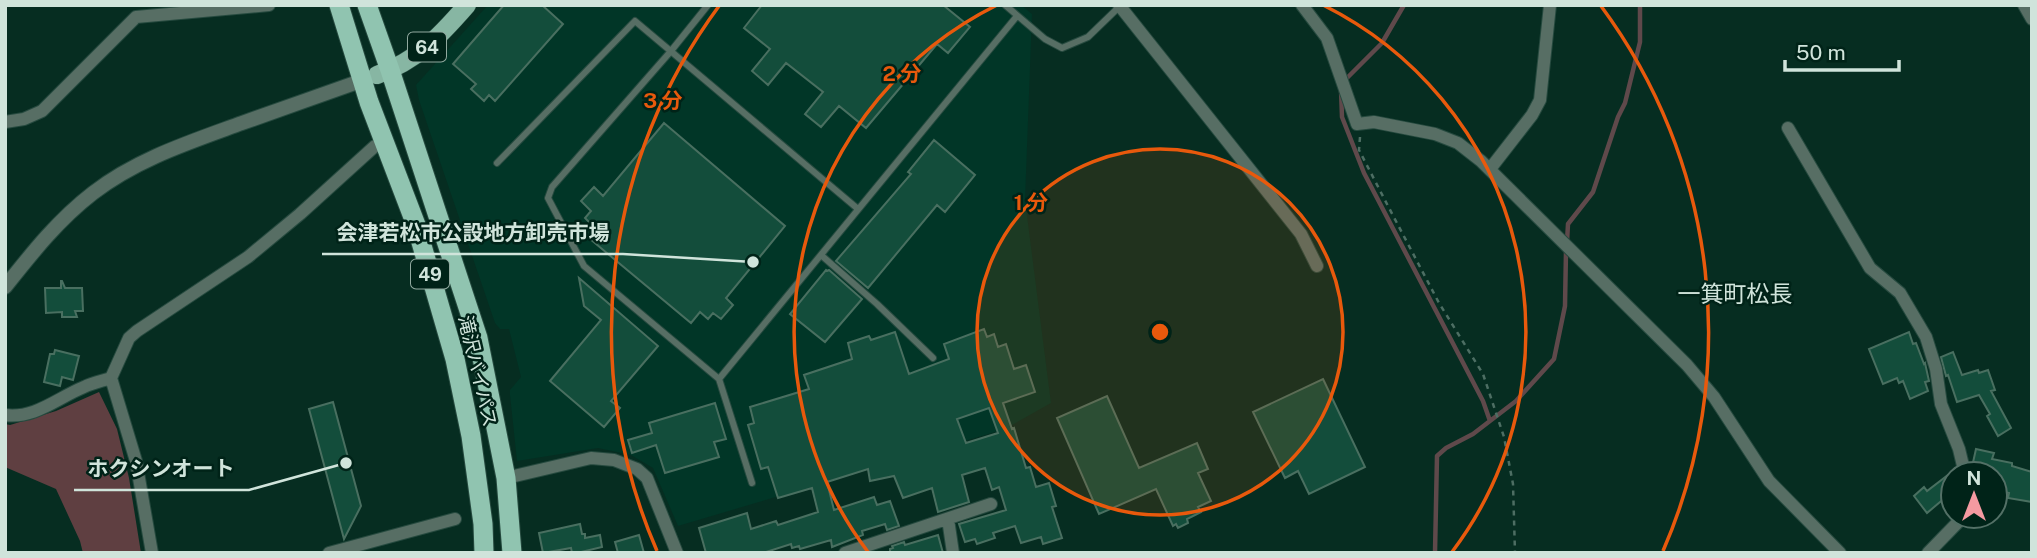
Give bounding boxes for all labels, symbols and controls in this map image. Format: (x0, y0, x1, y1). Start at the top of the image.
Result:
scale bar (1785, 28, 1899, 72)
road number: 64 (408, 32, 446, 62)
text: 50 m (1796, 40, 1846, 65)
text: 2 分 (882, 61, 922, 86)
text: 3 分 (643, 88, 683, 113)
text: 1 分 (1014, 190, 1048, 215)
callout: 会津若松市公設地方卸売市場 (322, 212, 623, 254)
text: 会津若松市公設地方卸売市場 (337, 220, 610, 245)
road number: 49 (411, 260, 449, 288)
district label: 一箕町松長 (1678, 280, 1793, 307)
street label: 滝沢バイパス (455, 313, 501, 429)
centre of rings (1148, 320, 1172, 344)
callout: ホクシンオート (74, 448, 249, 490)
text: ホクシンオート (88, 456, 235, 481)
north arrow (1939, 460, 2009, 530)
text: N (1967, 467, 1981, 489)

